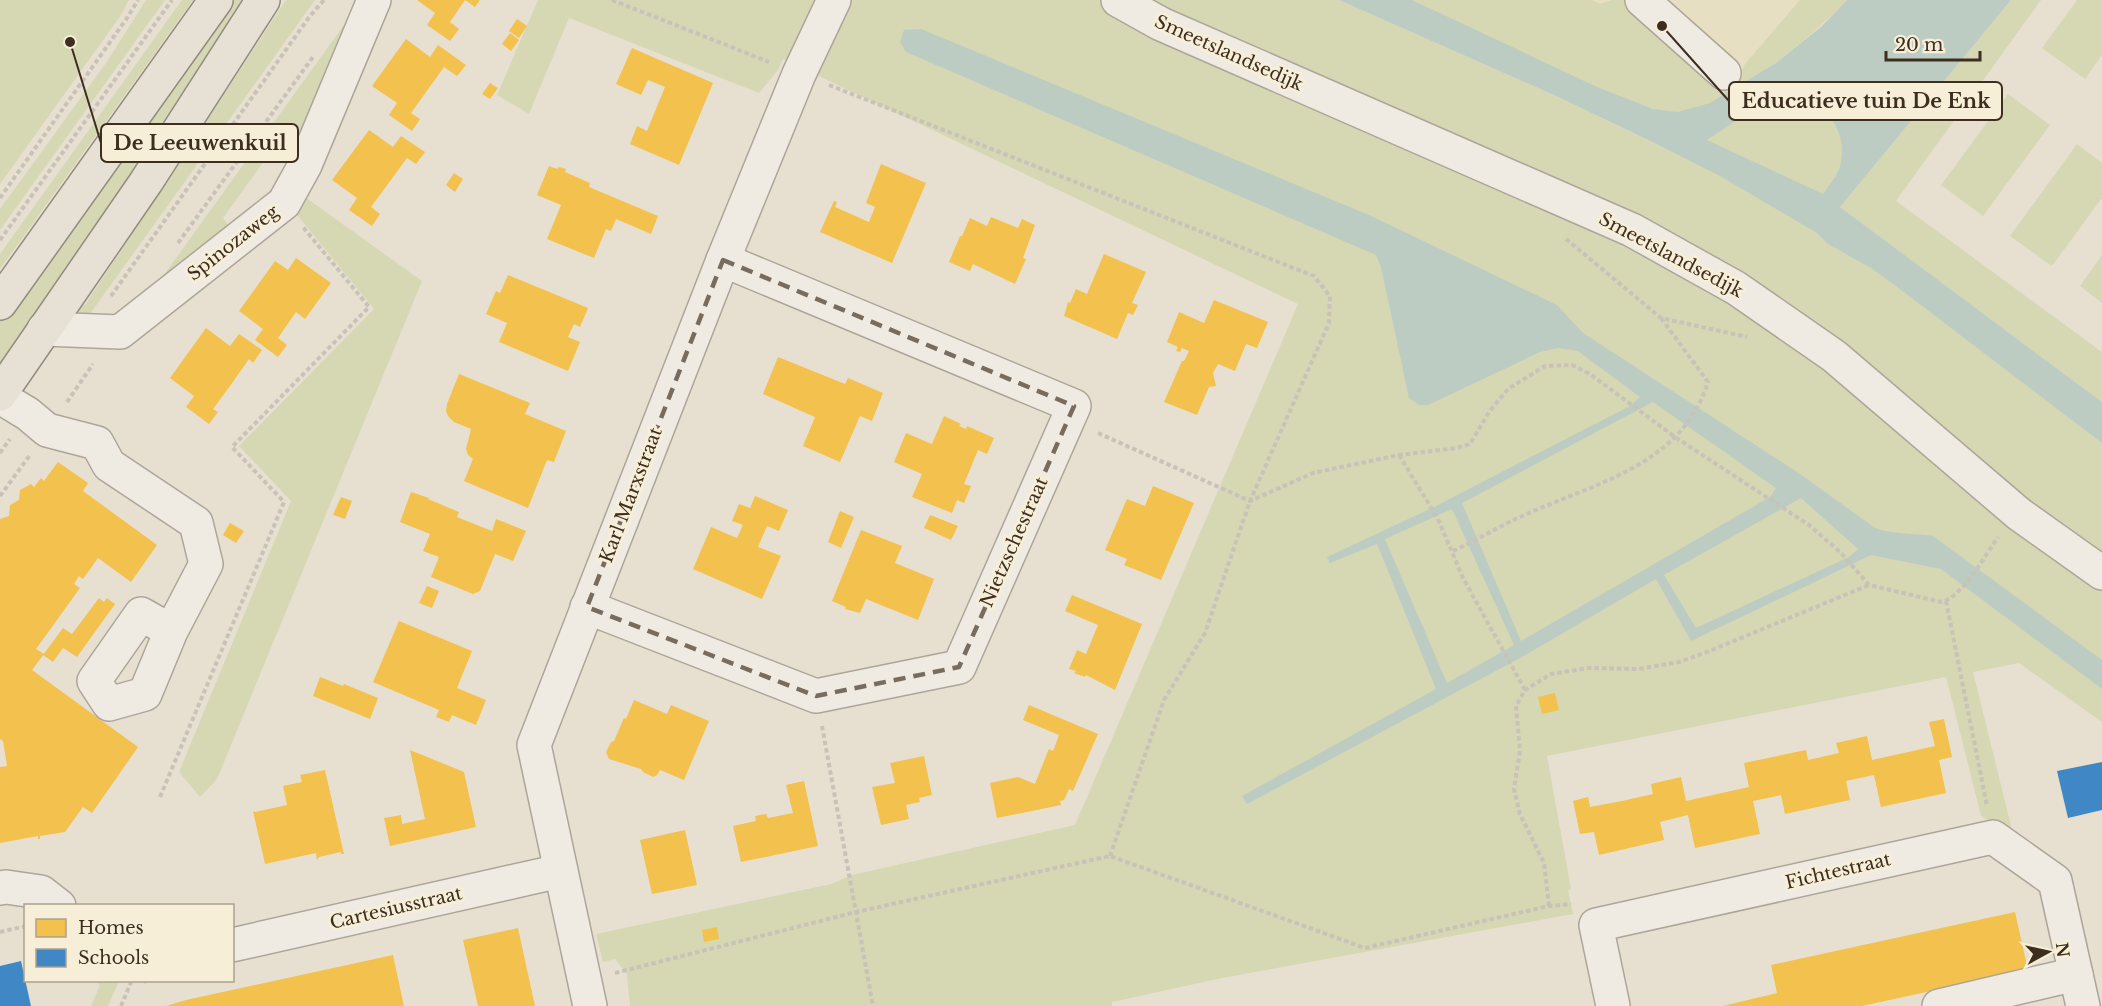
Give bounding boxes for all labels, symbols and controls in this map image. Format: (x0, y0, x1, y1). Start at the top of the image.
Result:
street label: Smeetslandsedijk (1151, 10, 1307, 96)
scale bar (1886, 24, 1980, 62)
text: 20 m (1895, 34, 1943, 56)
callout: Educatieve tuin De Enk (1729, 82, 2002, 120)
text: Educatieve tuin De Enk (1742, 89, 1991, 113)
callout: De Leeuwenkuil (101, 124, 298, 162)
text: De Leeuwenkuil (113, 131, 287, 155)
street label: Spinozaweg (183, 200, 283, 285)
street label: Smeetslandsedijk (1595, 208, 1747, 302)
street label: Karl Marxstraat (595, 424, 667, 566)
street label: Nietzschestraat (975, 473, 1053, 610)
street label: Fichtestraat (1783, 848, 1893, 894)
street label: Cartesiusstraat (328, 882, 464, 934)
legend (24, 904, 234, 982)
text: Homes (78, 917, 144, 939)
north arrow (2018, 922, 2078, 982)
text: N (2052, 941, 2074, 959)
text: Schools (78, 947, 149, 969)

